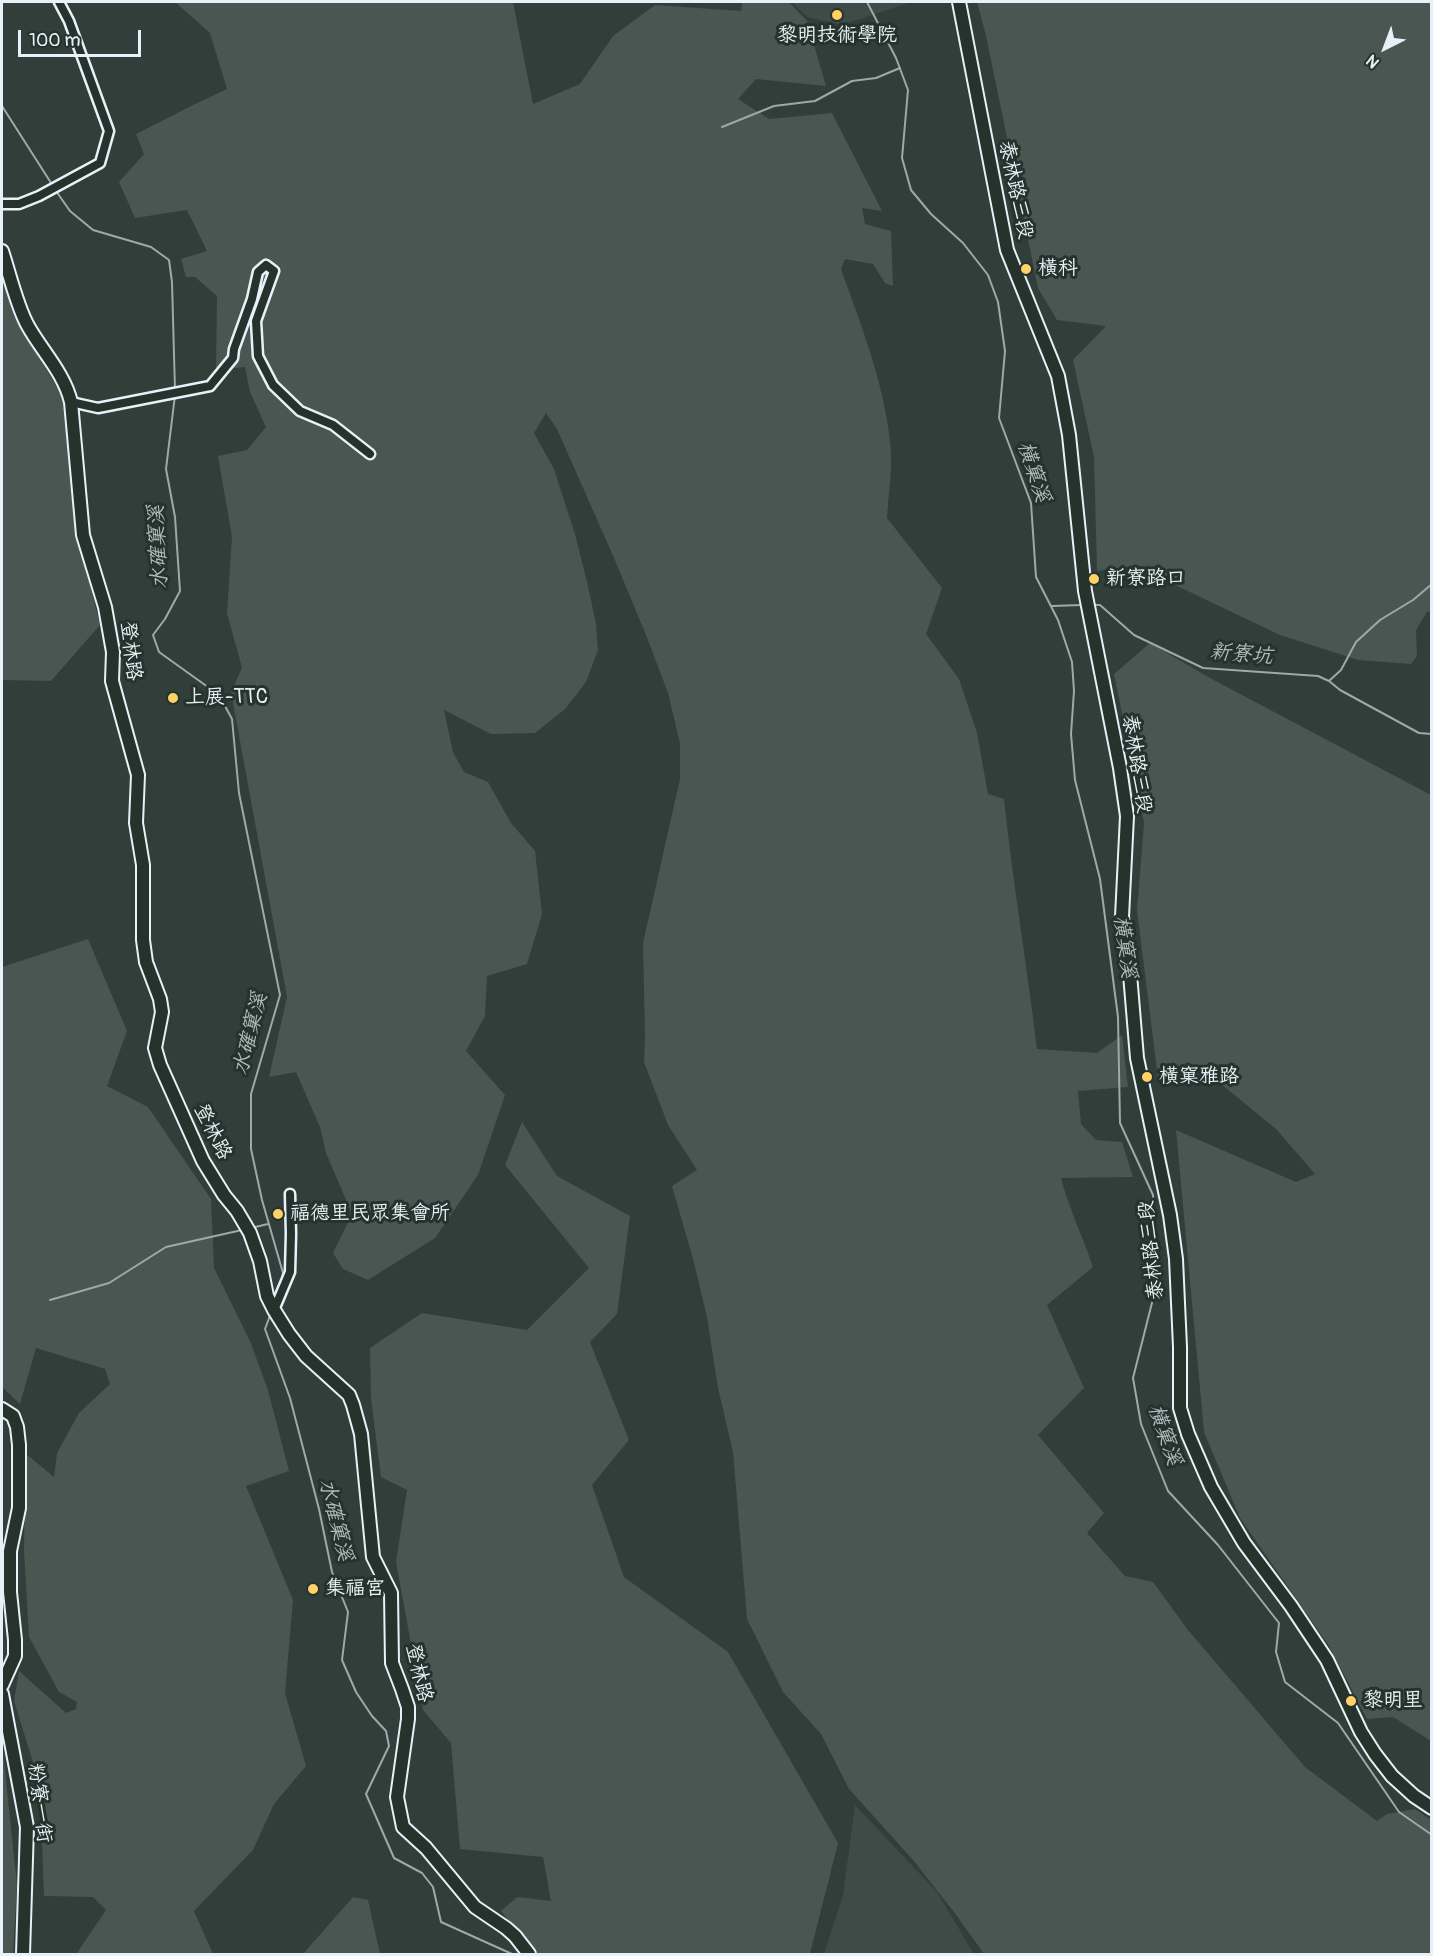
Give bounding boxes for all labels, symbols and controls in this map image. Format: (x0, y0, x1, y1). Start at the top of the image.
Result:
marker: 黎明技術學院 (830, 8, 844, 22)
scale bar (21, 18, 144, 56)
north arrow (1355, 18, 1415, 78)
place label: 黎明技術學院 (777, 24, 897, 48)
text: 100 m (29, 29, 81, 52)
text: N (1362, 50, 1384, 72)
street label: 泰林路三段 (993, 139, 1037, 241)
place label: 橫科 (1038, 257, 1078, 281)
marker: 橫科 (1019, 262, 1033, 276)
water label: 橫窠溪 (1011, 438, 1055, 506)
water label: 水確窠溪 (144, 504, 174, 590)
place label: 新寮路口 (1106, 567, 1186, 591)
marker: 新寮路口 (1087, 572, 1101, 586)
street label: 登林路 (114, 620, 146, 682)
water label: 新寮坑 (1209, 640, 1273, 670)
place label: 上展-TTC (185, 686, 268, 710)
marker: 上展-TTC (166, 691, 180, 705)
street label: 泰林路三段 (1116, 713, 1156, 815)
water label: 橫窠溪 (1107, 914, 1141, 980)
water label: 水確窠溪 (229, 990, 273, 1078)
place label: 橫窠雅路 (1159, 1065, 1239, 1089)
marker: 橫窠雅路 (1140, 1070, 1154, 1084)
street label: 登林路 (188, 1100, 236, 1164)
street label: 泰林路三段 (1135, 1199, 1169, 1301)
place label: 福德里民眾集會所 (290, 1202, 450, 1226)
marker: 福德里民眾集會所 (271, 1207, 285, 1221)
water label: 橫窠溪 (1142, 1401, 1186, 1469)
water label: 水確窠溪 (313, 1476, 357, 1564)
place label: 集福宮 (325, 1577, 385, 1601)
marker: 集福宮 (306, 1582, 320, 1596)
street label: 登林路 (400, 1641, 436, 1705)
place label: 黎明里 (1363, 1689, 1423, 1713)
marker: 黎明里 (1344, 1694, 1358, 1708)
street label: 粉寮一街 (22, 1762, 56, 1844)

